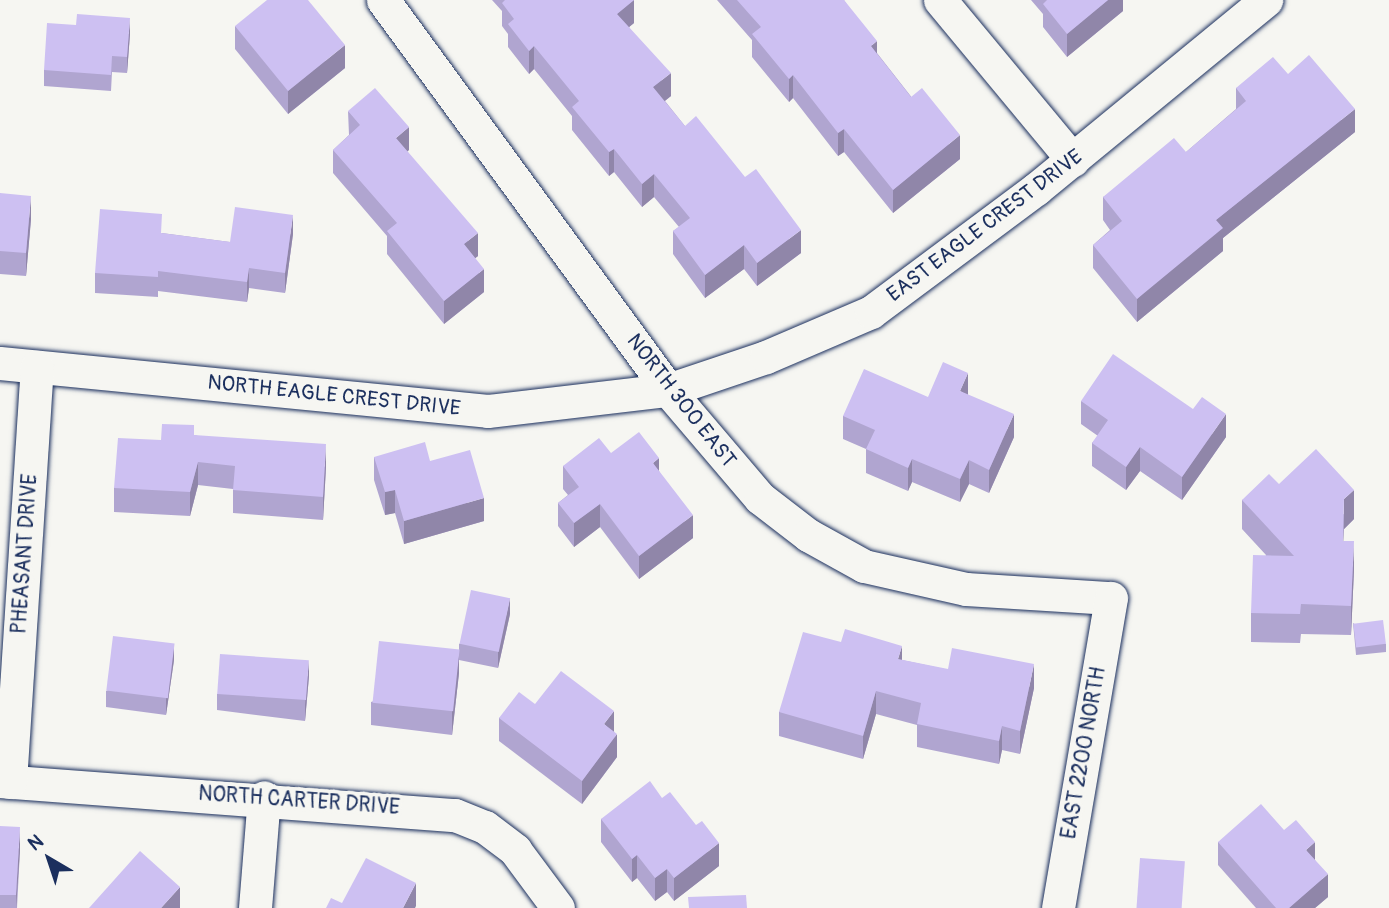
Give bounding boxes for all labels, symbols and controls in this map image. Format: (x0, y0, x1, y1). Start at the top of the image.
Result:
street label: EAST EAGLE CREST DRIVE (882, 144, 1088, 308)
street label: NORTH 300 EAST (621, 329, 741, 473)
street label: NORTH EAGLE CREST DRIVE (206, 370, 462, 422)
street label: PHEASANT DRIVE (7, 473, 43, 635)
street label: EAST 2200 NORTH (1056, 665, 1112, 841)
street label: NORTH CARTER DRIVE (197, 781, 401, 821)
north arrow (14, 824, 84, 894)
text: N (23, 829, 48, 856)

